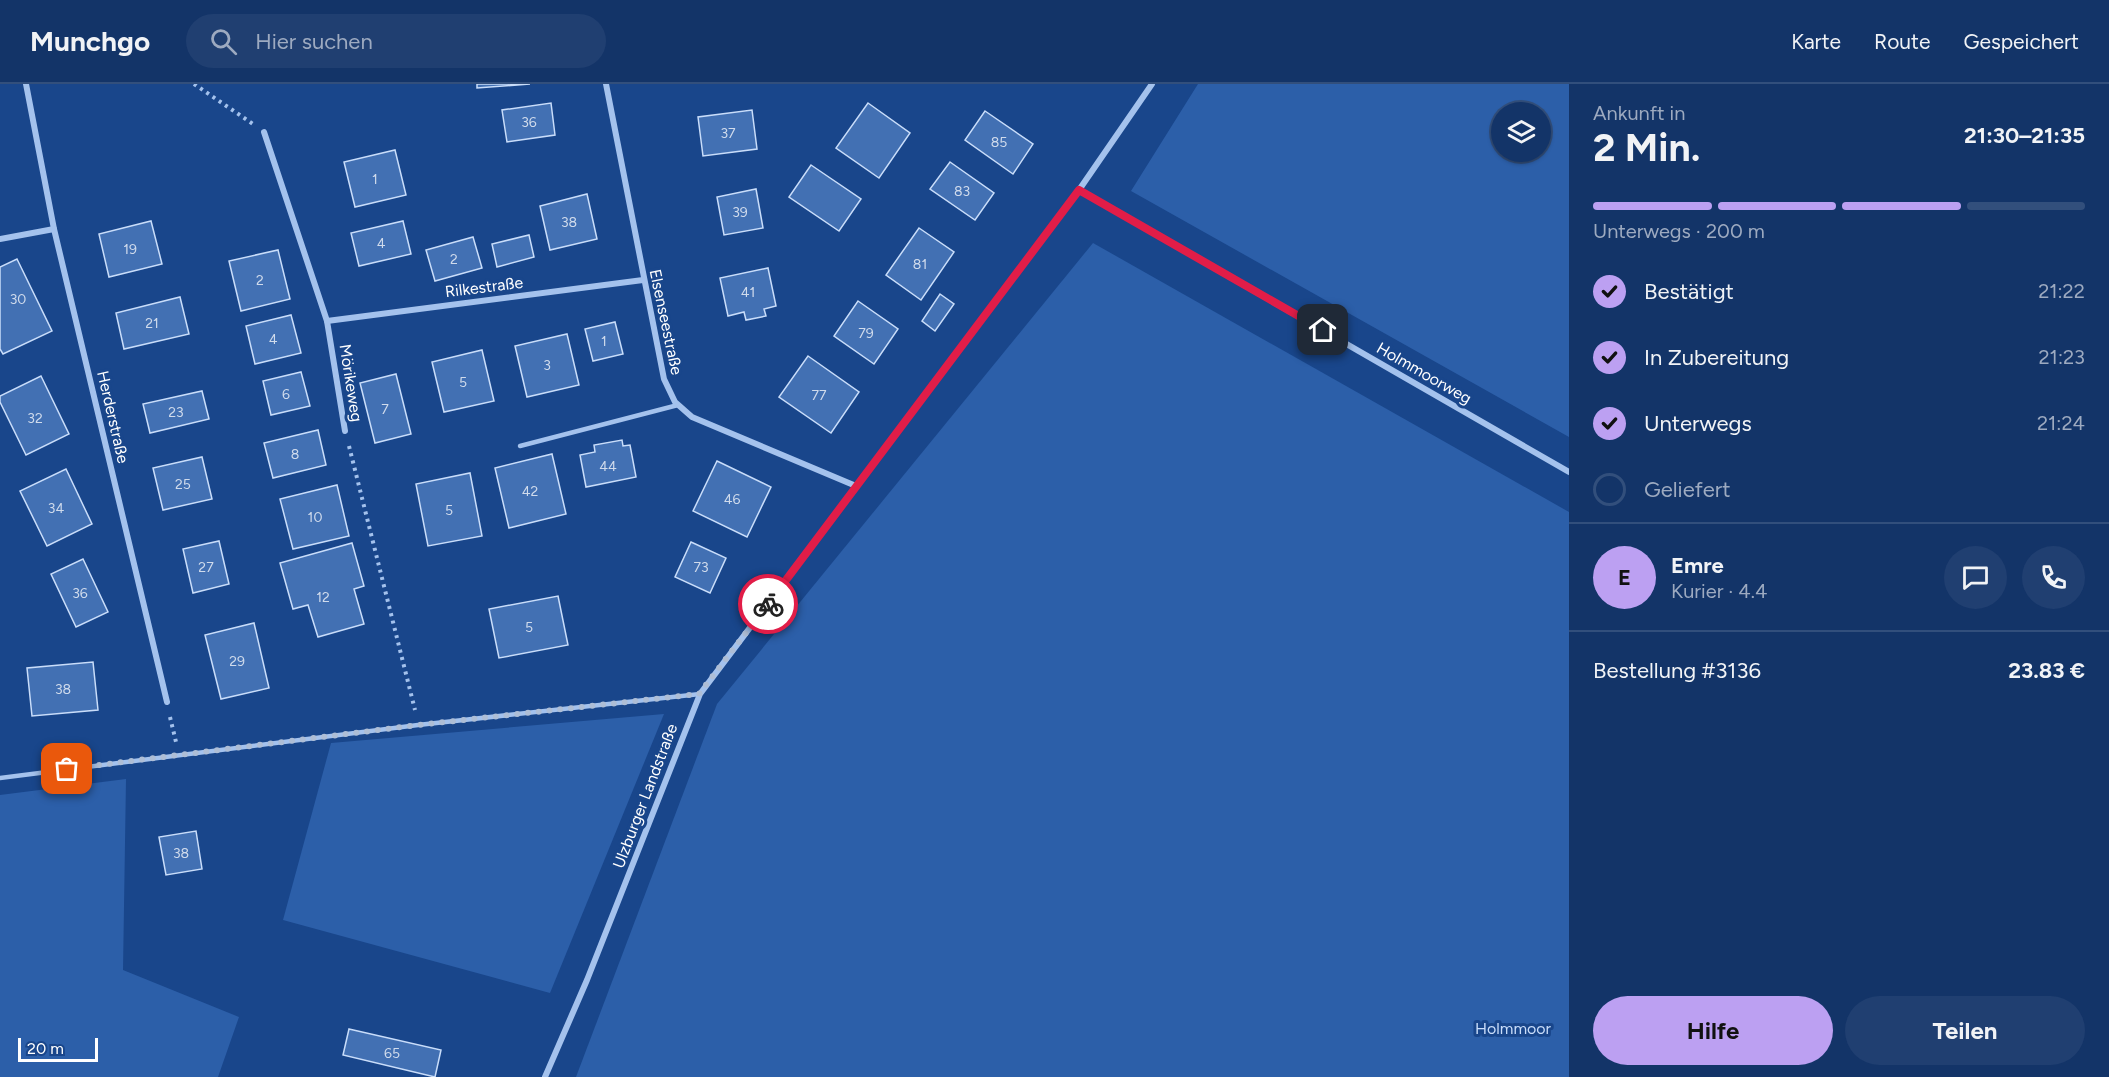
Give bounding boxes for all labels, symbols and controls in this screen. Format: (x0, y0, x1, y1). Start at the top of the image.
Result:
search box (186, 14, 606, 68)
text: Munchgo (30, 24, 150, 58)
icon: search (207, 25, 240, 58)
text: Hier suchen (255, 28, 373, 55)
text: Karte (1791, 29, 1841, 54)
text: Route (1874, 29, 1930, 54)
text: Gespeichert (1963, 29, 2079, 54)
text: Ankunft in (1593, 101, 1685, 125)
map controls (1491, 102, 1551, 162)
button: layers (1491, 102, 1551, 162)
house number: 36 (521, 114, 537, 131)
text: 21:30–21:35 (1964, 122, 2085, 149)
text: 2 Min. (1593, 124, 1700, 171)
house number: 37 (720, 125, 736, 142)
house number: 85 (991, 134, 1007, 151)
house number: 1 (372, 171, 378, 188)
house number: 83 (954, 183, 970, 200)
house number: 39 (732, 204, 748, 221)
house number: 38 (561, 214, 577, 231)
text: Unterwegs · 200 m (1593, 219, 1765, 243)
house number: 4 (377, 235, 386, 252)
house number: 19 (123, 241, 137, 258)
house number: 2 (450, 251, 458, 268)
house number: 81 (913, 256, 927, 273)
street label: Elsenseestraße (645, 267, 687, 377)
house number: 2 (256, 272, 264, 289)
street label: Rilkestraße (444, 273, 524, 301)
icon: check (1593, 275, 1626, 308)
text: Bestätigt (1644, 278, 1734, 305)
text: 21:22 (2038, 279, 2085, 303)
house number: 41 (741, 284, 755, 301)
house number: 30 (10, 291, 26, 308)
pin (1297, 304, 1348, 355)
icon: home (1306, 313, 1339, 346)
house number: 21 (145, 315, 159, 332)
house number: 79 (858, 325, 874, 342)
house number: 4 (269, 331, 278, 348)
house number: 1 (601, 333, 607, 350)
street label: Holmmoorweg (1373, 338, 1475, 408)
icon: check (1593, 341, 1626, 374)
street label: Mörikeweg (335, 343, 367, 423)
text: In Zubereitung (1644, 344, 1789, 371)
text: 21:23 (2038, 345, 2085, 369)
house number: 3 (543, 357, 551, 374)
street label: Herderstraße (93, 369, 133, 465)
house number: 5 (459, 374, 467, 391)
house number: 6 (282, 386, 290, 403)
house number: 77 (811, 387, 827, 404)
house number: 7 (381, 401, 389, 418)
house number: 23 (168, 404, 184, 421)
icon: check (1593, 407, 1626, 440)
house number: 32 (27, 410, 43, 427)
text: Unterwegs (1644, 410, 1752, 437)
text: 21:24 (2037, 411, 2085, 435)
house number: 8 (291, 446, 299, 463)
house number: 44 (599, 458, 617, 475)
house number: 25 (175, 476, 191, 493)
text: Geliefert (1644, 476, 1731, 503)
house number: 42 (522, 483, 538, 500)
house number: 46 (724, 491, 740, 508)
house number: 34 (48, 500, 64, 517)
house number: 5 (445, 502, 453, 519)
house number: 10 (308, 509, 322, 526)
button: chat (1944, 546, 2007, 609)
button: phone (2022, 546, 2085, 609)
text: Emre (1671, 552, 1724, 579)
house number: 27 (198, 559, 214, 576)
house number: 73 (693, 559, 709, 576)
text: E (1618, 564, 1631, 591)
courier (738, 574, 798, 634)
text: Kurier · 4.4 (1671, 579, 1767, 603)
house number: 36 (72, 585, 88, 602)
icon: bike (752, 588, 785, 621)
house number: 12 (316, 589, 330, 606)
house number: 5 (525, 619, 533, 636)
house number: 29 (229, 653, 245, 670)
text: Bestellung #3136 (1593, 657, 1761, 684)
text: 23.83 € (2008, 657, 2085, 684)
house number: 38 (55, 681, 71, 698)
street label: Ulzburger Landstraße (609, 721, 681, 871)
pin (41, 743, 92, 794)
icon: bag (50, 752, 83, 785)
house number: 38 (173, 845, 189, 862)
button: Hilfe (1593, 996, 1833, 1065)
button: Teilen (1845, 996, 2085, 1065)
park label: Holmmoor (1475, 1019, 1552, 1038)
scale bar (18, 1035, 98, 1062)
text: 20 m (27, 1039, 64, 1058)
house number: 65 (384, 1045, 400, 1062)

